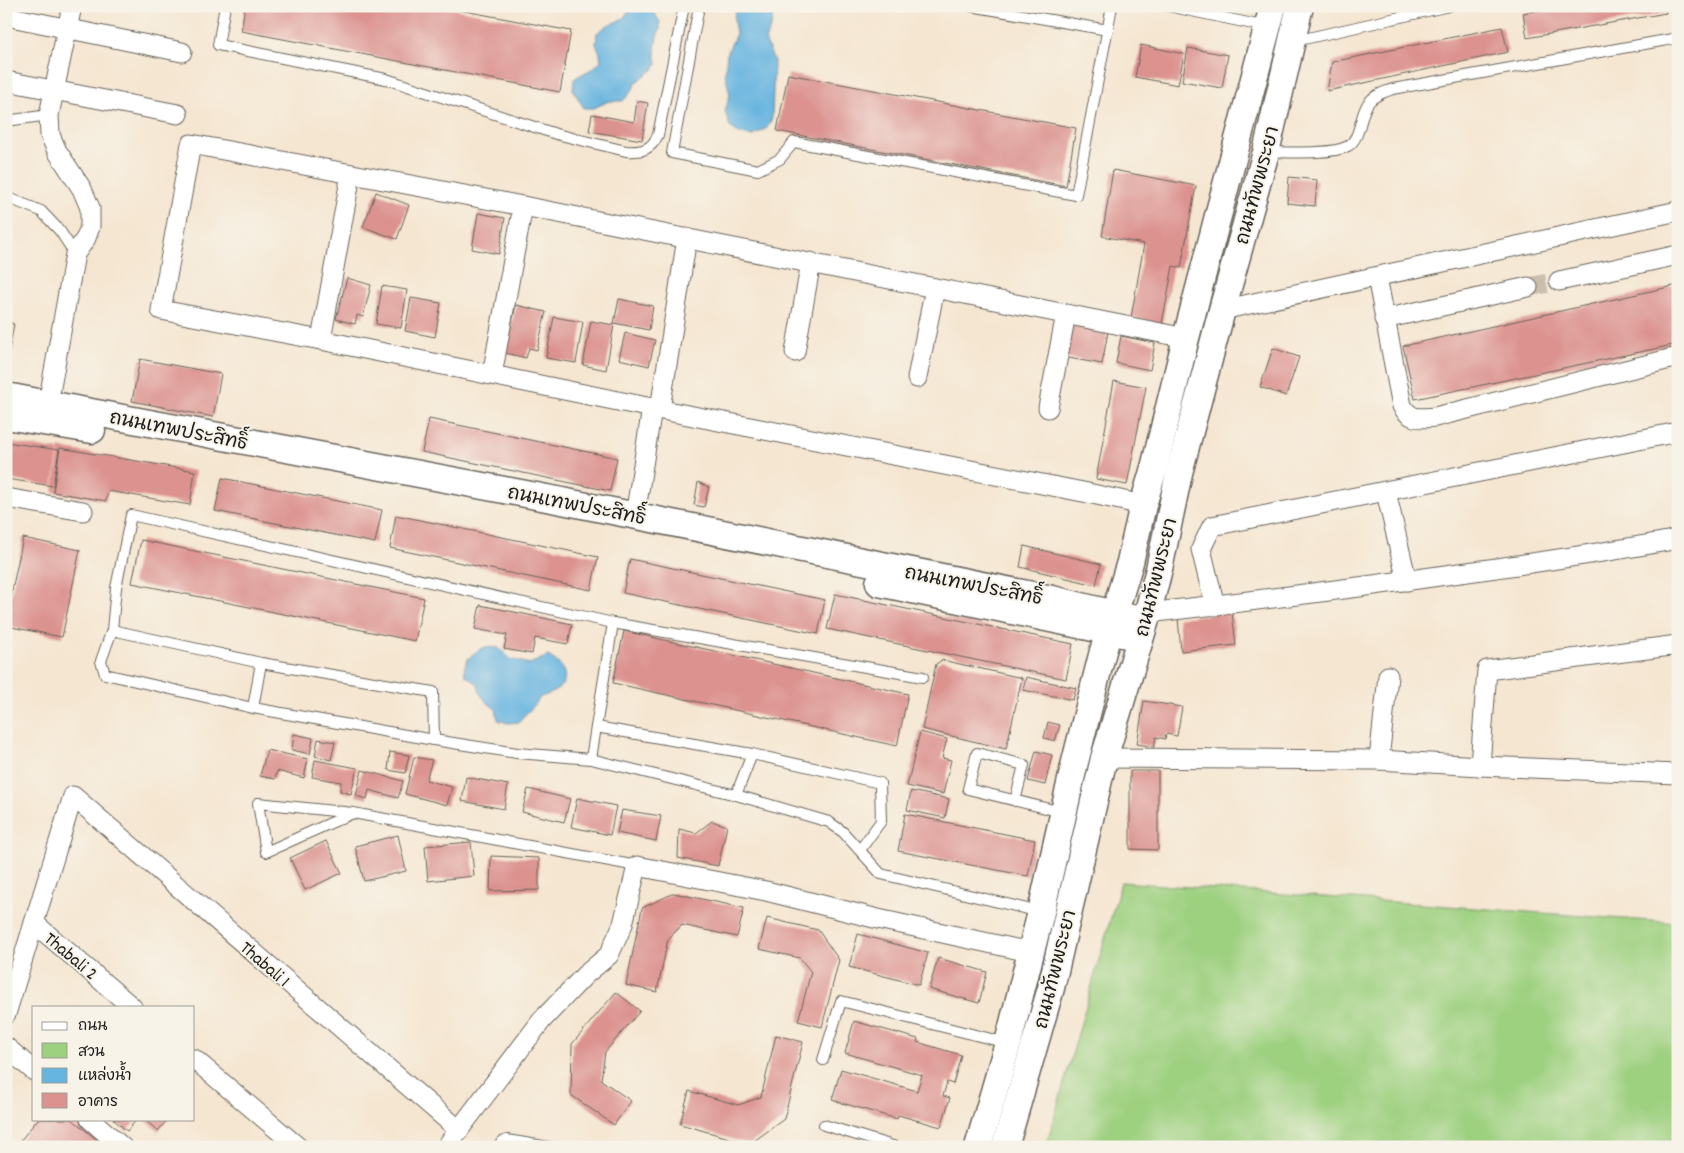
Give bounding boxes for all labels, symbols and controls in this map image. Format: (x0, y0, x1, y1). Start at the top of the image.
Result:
street label: ถนนทัพพระยา (1231, 124, 1288, 248)
street label: ถนนเทพประสิทธิ์ (107, 400, 251, 459)
street label: ถนนเทพประสิทธิ์ (505, 475, 649, 534)
street label: ถนนทัพพระยา (1131, 516, 1186, 640)
street label: ถนนเทพประสิทธิ์ (902, 555, 1046, 614)
street label: ถนนทัพพระยา (1030, 908, 1085, 1032)
street label: Thabali 2 (37, 927, 103, 988)
street label: Thabali 1 (233, 936, 295, 995)
legend (32, 1006, 195, 1120)
text: ถนน (78, 1016, 107, 1038)
text: สวน (78, 1042, 105, 1064)
text: แหล่งน้ำ (78, 1061, 132, 1088)
text: อาคาร (78, 1092, 118, 1114)

